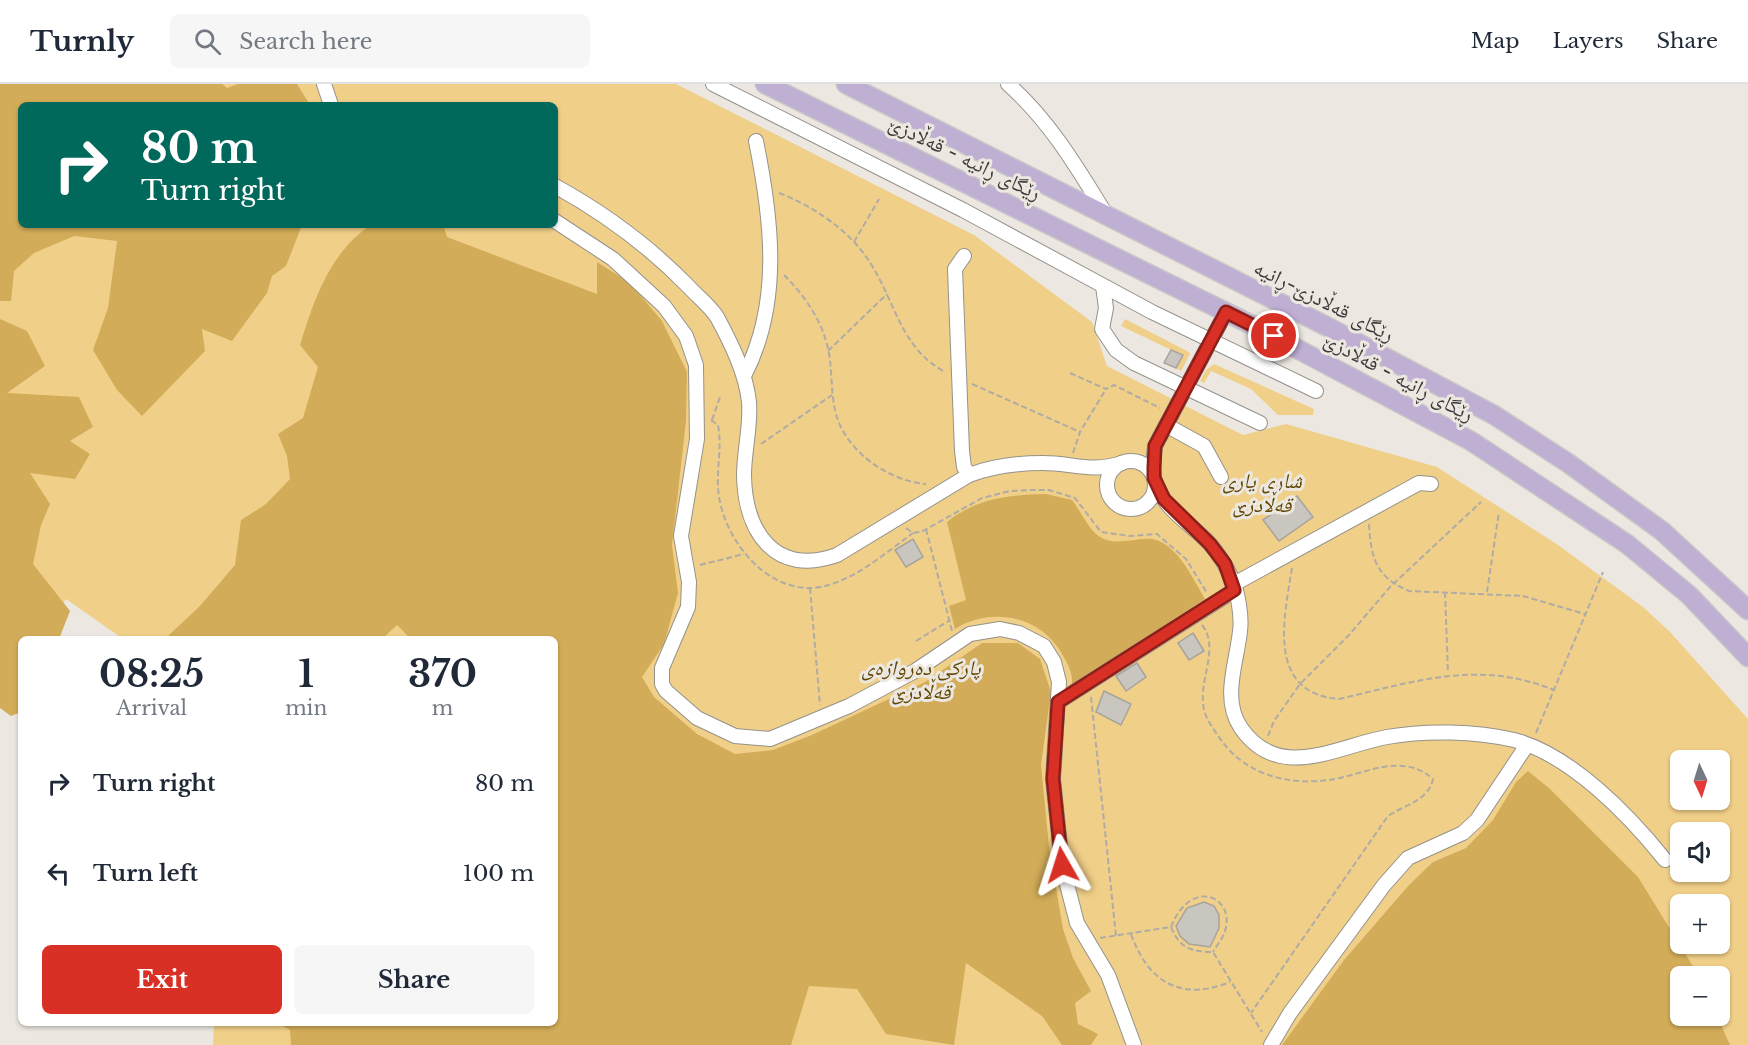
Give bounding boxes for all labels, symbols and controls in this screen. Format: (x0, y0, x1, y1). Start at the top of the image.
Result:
search box (170, 14, 590, 68)
text: Turnly (30, 24, 134, 59)
icon: search (191, 25, 224, 58)
text: Search here (239, 28, 372, 55)
text: Map (1471, 28, 1520, 54)
text: Layers (1553, 28, 1624, 54)
text: Share (1657, 28, 1718, 54)
street label: ڕێگای ڕانیە - قەڵادزێ (883, 109, 1046, 209)
text: 80 m (141, 122, 257, 174)
icon: right (42, 126, 120, 204)
text: Turn right (141, 174, 285, 207)
street label: ڕێگای قەڵادزێ-ڕانیە (1248, 254, 1399, 351)
pin (1248, 310, 1299, 361)
icon: arrive (1257, 319, 1290, 352)
street label: ڕێگای ڕانیە - قەڵادزێ (1318, 326, 1479, 430)
park label: شاری یاری قەڵادزێ (1222, 468, 1303, 518)
text: 08:25 (99, 652, 204, 697)
text: 1 (298, 652, 314, 697)
text: 370 (408, 652, 477, 697)
park label: پارکی دەروازەی قەڵادزێ (861, 655, 981, 705)
text: Arrival (116, 696, 187, 720)
text: min (285, 696, 327, 720)
text: m (432, 696, 453, 720)
north arrow (1670, 750, 1730, 810)
map controls (1670, 750, 1730, 1026)
icon: right (42, 767, 75, 800)
text: Turn right (93, 770, 215, 797)
text: 80 m (475, 770, 534, 797)
button: sound (1670, 822, 1730, 882)
position arrow (1030, 833, 1094, 897)
icon: left (42, 857, 75, 890)
text: Turn left (93, 860, 198, 887)
text: 100 m (463, 860, 534, 887)
button: + (1670, 894, 1730, 954)
button: Exit (42, 945, 282, 1014)
button: Share (294, 945, 534, 1014)
button: − (1670, 966, 1730, 1026)

